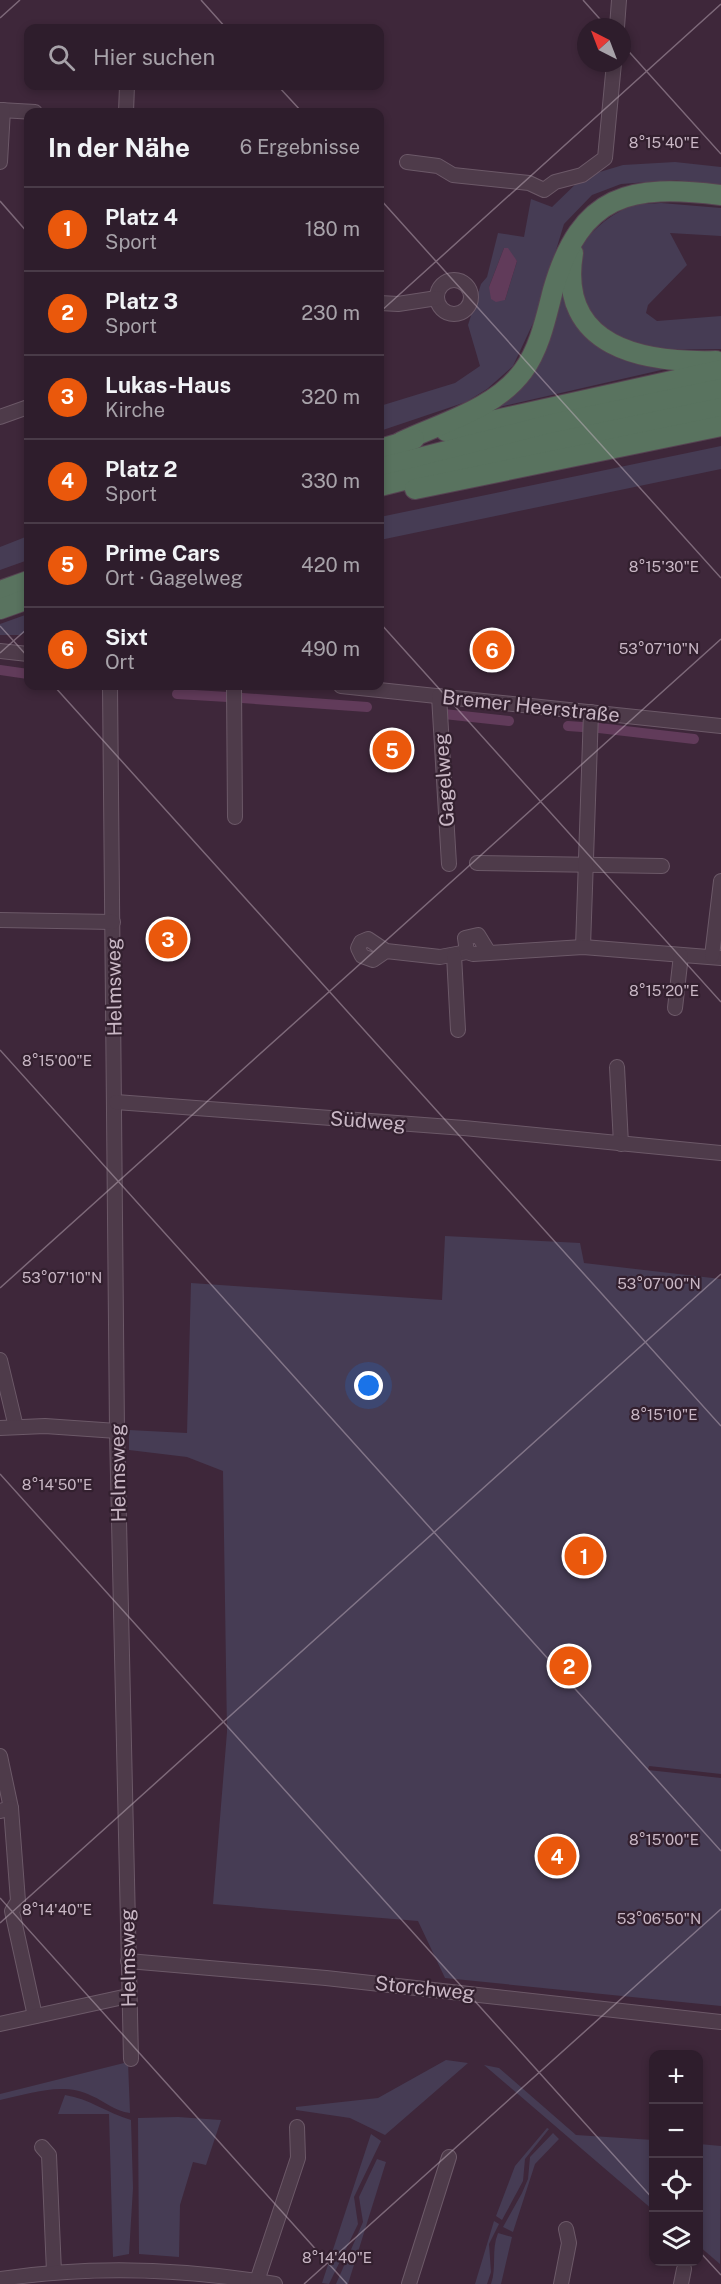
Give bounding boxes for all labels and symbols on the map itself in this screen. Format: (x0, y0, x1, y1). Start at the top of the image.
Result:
north arrow (577, 18, 631, 72)
text: 8°15'40"E (629, 134, 699, 151)
text: 8°15'30"E (629, 558, 699, 575)
pin: 6 (472, 628, 512, 672)
text: 53°07'10"N (619, 640, 699, 657)
street label: Bremer Heerstraße (441, 685, 621, 727)
pin: 5 (372, 728, 412, 772)
street label: Gagelweg (429, 732, 459, 828)
pin: 3 (148, 916, 188, 962)
street label: Helmsweg (101, 937, 127, 1037)
text: 8°15'20"E (629, 982, 699, 999)
text: 8°15'00"E (22, 1052, 92, 1069)
street label: Südweg (329, 1106, 407, 1136)
text: 53°07'10"N (22, 1269, 102, 1286)
text: 53°07'00"N (617, 1275, 701, 1292)
your location (354, 1371, 383, 1400)
text: 8°15'10"E (630, 1406, 698, 1423)
street label: Helmsweg (105, 1423, 131, 1523)
text: 8°14'50"E (22, 1476, 92, 1493)
pin: 1 (564, 1534, 604, 1578)
pin: 2 (550, 1644, 588, 1688)
text: 8°15'00"E (629, 1831, 699, 1848)
pin: 4 (538, 1834, 576, 1878)
text: 8°14'40"E (22, 1901, 92, 1918)
street label: Helmsweg (115, 1908, 141, 2008)
text: 53°06'50"N (617, 1910, 701, 1927)
street label: Storchweg (374, 1971, 476, 2005)
text: 8°14'40"E (302, 2249, 372, 2266)

